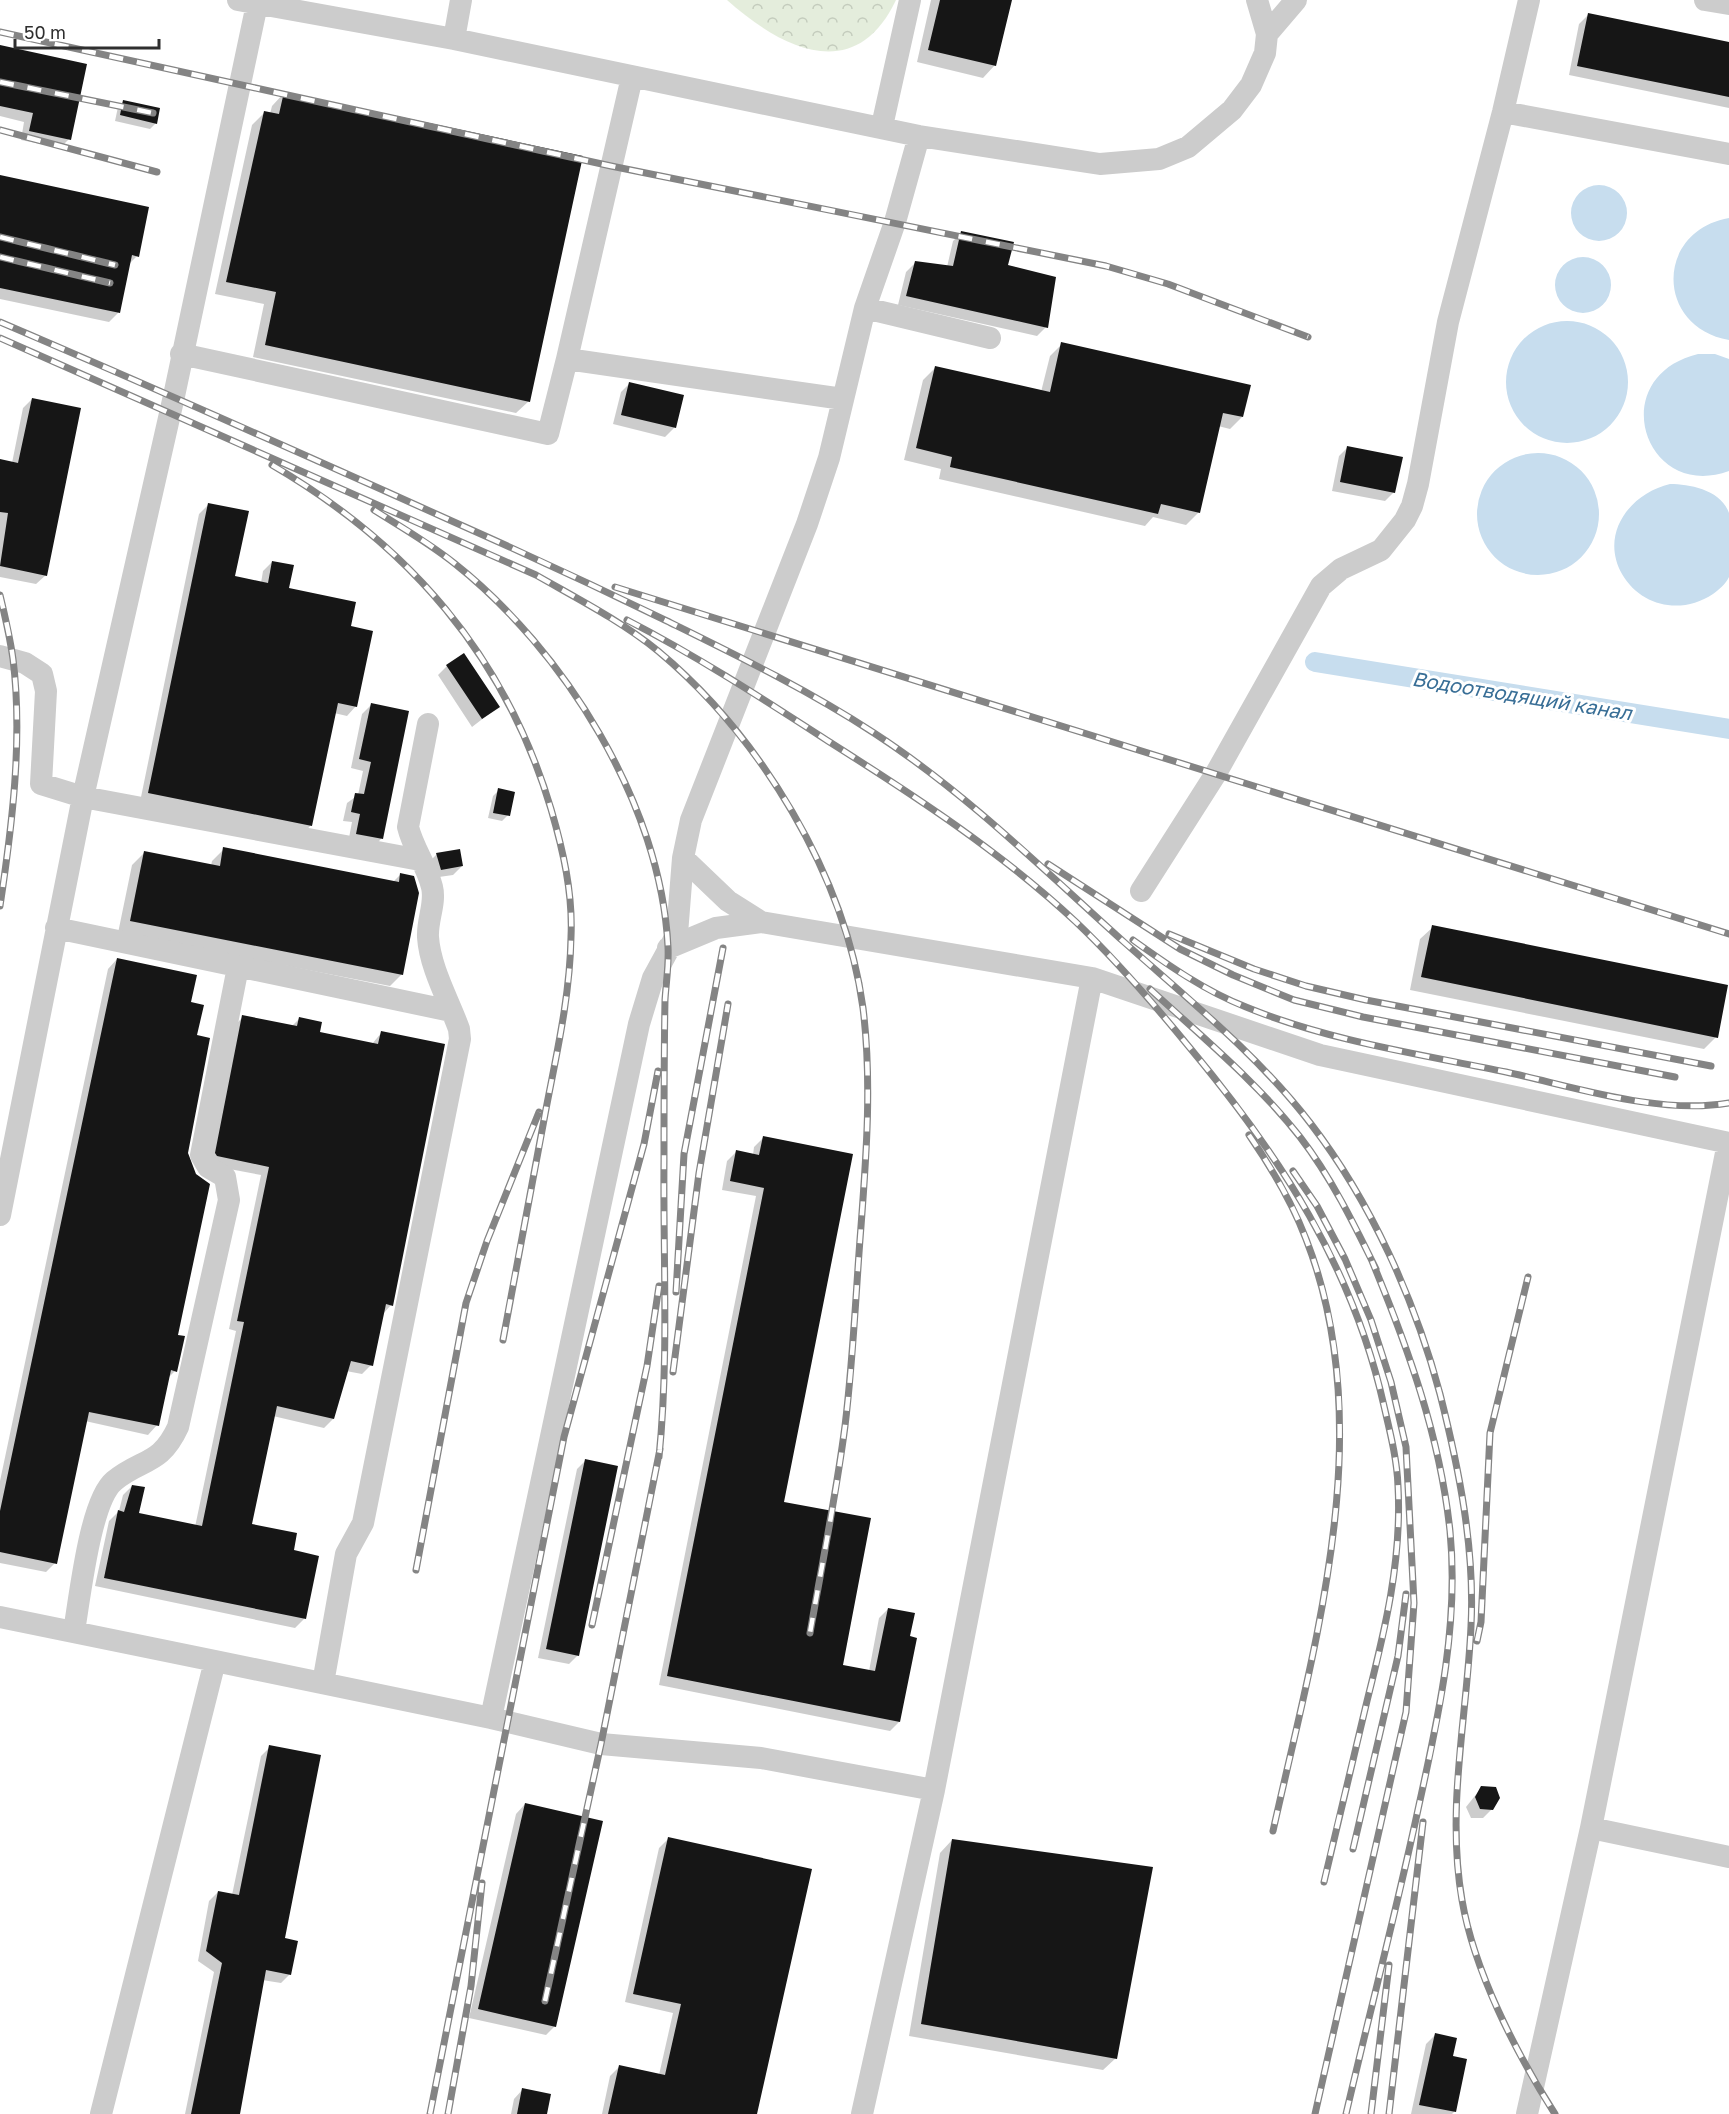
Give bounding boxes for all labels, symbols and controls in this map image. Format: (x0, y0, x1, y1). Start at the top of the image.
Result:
scale bar (15, 12, 159, 50)
text: 50 m (24, 21, 66, 43)
water label: Водоотводящий канал (1411, 666, 1635, 724)

